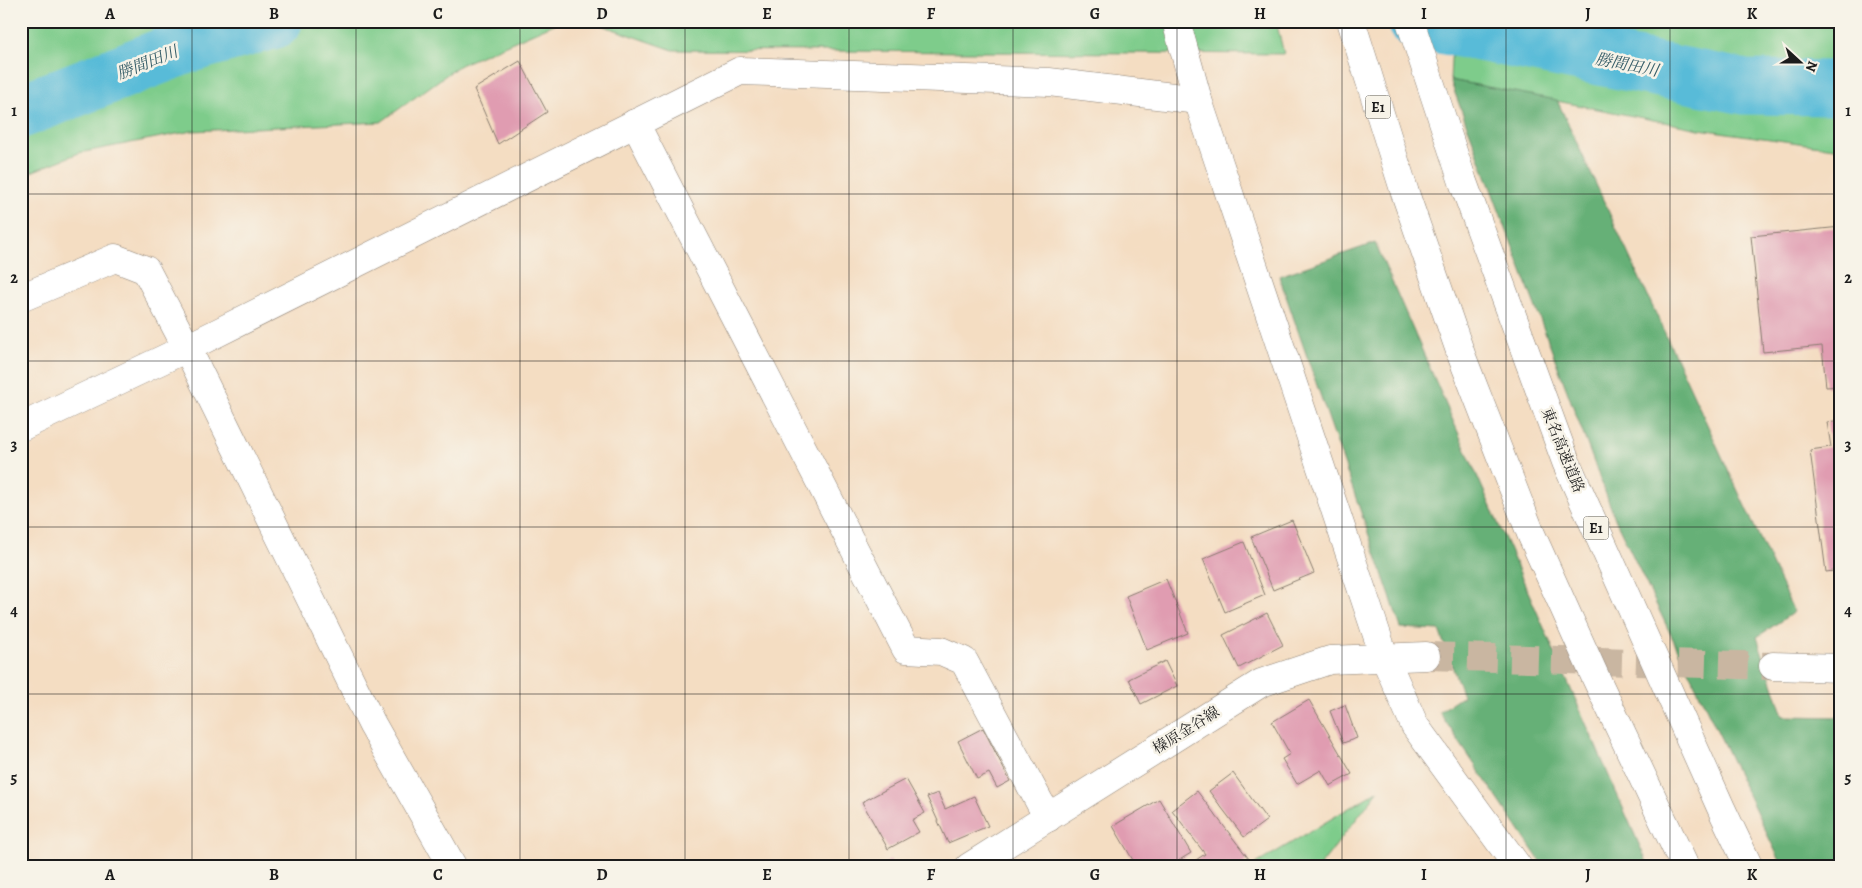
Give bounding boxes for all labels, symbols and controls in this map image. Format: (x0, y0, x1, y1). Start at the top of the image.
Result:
text: A (104, 3, 116, 25)
text: B (269, 3, 279, 25)
text: C (433, 3, 443, 25)
text: D (596, 3, 608, 25)
text: E (762, 3, 772, 25)
text: F (927, 3, 936, 25)
text: G (1090, 3, 1100, 25)
text: H (1254, 3, 1266, 25)
text: I (1421, 3, 1427, 25)
text: J (1585, 3, 1591, 25)
text: K (1747, 3, 1758, 25)
north arrow (1774, 38, 1824, 88)
water label: 勝間田川 (114, 40, 183, 85)
water label: 勝間田川 (1593, 48, 1662, 82)
text: N (1801, 58, 1822, 75)
road number: E1 (1366, 95, 1390, 118)
text: 1 (11, 100, 17, 122)
text: 1 (1845, 100, 1851, 122)
text: 2 (10, 267, 18, 289)
text: 2 (1844, 267, 1852, 289)
street label: 東名高速道路 (1537, 405, 1589, 495)
text: 3 (11, 434, 18, 456)
text: 3 (1845, 434, 1852, 456)
road number: E1 (1584, 516, 1608, 540)
text: 4 (10, 600, 18, 622)
text: 4 (1844, 600, 1852, 622)
street label: 榛原金谷線 (1149, 702, 1223, 758)
text: 5 (11, 767, 18, 789)
text: 5 (1845, 767, 1852, 789)
text: A (104, 864, 116, 886)
text: B (269, 864, 279, 886)
text: C (433, 864, 443, 886)
text: D (596, 864, 608, 886)
text: E (762, 864, 772, 886)
text: F (927, 864, 936, 886)
text: G (1090, 864, 1100, 886)
text: H (1254, 864, 1266, 886)
text: I (1421, 864, 1427, 886)
text: J (1585, 864, 1591, 886)
text: K (1747, 864, 1758, 886)

